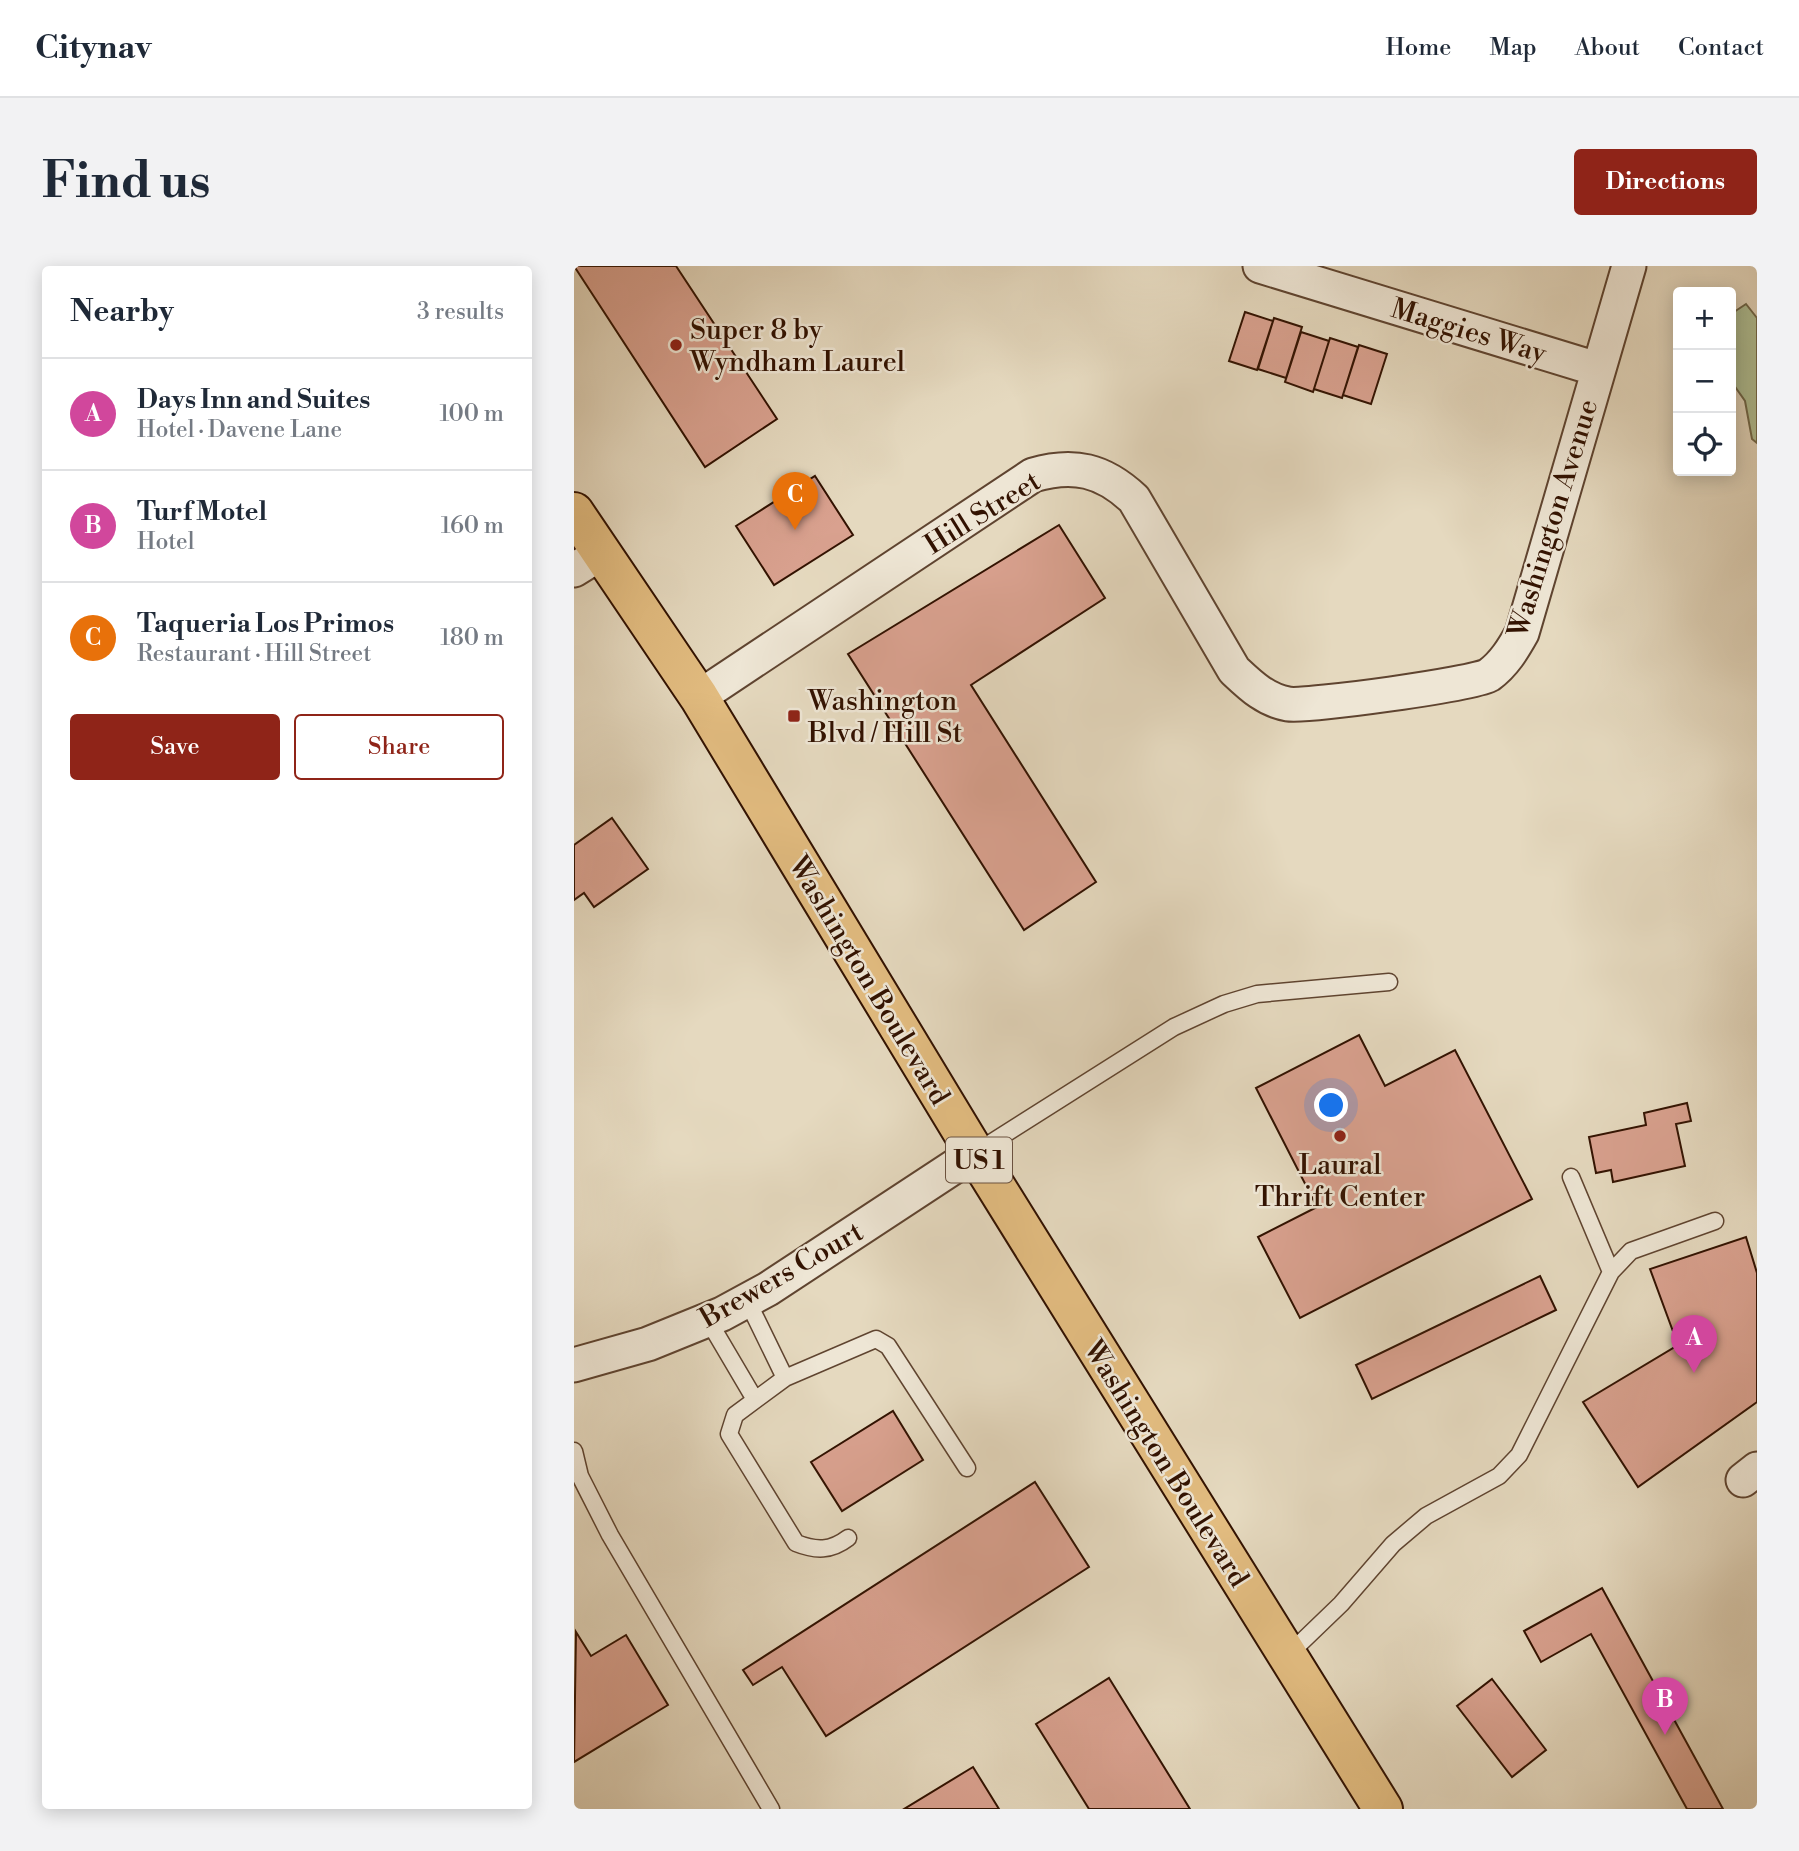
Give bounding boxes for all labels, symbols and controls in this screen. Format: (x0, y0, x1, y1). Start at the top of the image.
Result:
text: Citynav (35, 28, 152, 69)
text: Home (1386, 33, 1451, 63)
text: Map (1489, 33, 1537, 63)
text: About (1575, 33, 1640, 63)
text: Contact (1678, 33, 1764, 63)
button: Directions (1574, 149, 1757, 215)
text: Find us (42, 152, 211, 213)
map controls (1673, 287, 1736, 476)
button: + (1673, 287, 1736, 350)
street label: Maggies Way (1387, 291, 1551, 372)
text: Nearby (70, 293, 174, 331)
text: 3 results (417, 298, 504, 326)
place label: Super 8 by Wyndham Laurel (689, 313, 905, 380)
marker: Super 8 by Wyndham Laurel (668, 337, 684, 353)
button: − (1673, 350, 1736, 413)
text: Days Inn and Suites (137, 384, 370, 416)
street label: Washington Avenue (1500, 395, 1606, 643)
text: A (85, 400, 101, 428)
text: 100 m (439, 400, 504, 428)
button: locate (1673, 413, 1736, 476)
text: Hotel · Davene Lane (137, 416, 342, 444)
street label: Hill Street (918, 464, 1047, 563)
pin: C (772, 472, 818, 530)
text: Turf Motel (137, 496, 267, 528)
text: B (84, 512, 102, 540)
text: 160 m (441, 512, 504, 540)
text: Hotel (137, 528, 195, 556)
text: Taqueria Los Primos (137, 608, 394, 640)
text: C (85, 624, 101, 652)
text: 180 m (440, 624, 504, 652)
text: Restaurant · Hill Street (137, 640, 371, 668)
place label: Washington Blvd / Hill St (807, 684, 963, 751)
marker: Washington Blvd / Hill St (786, 708, 802, 724)
button: Save (70, 714, 280, 780)
button: Share (294, 714, 504, 780)
street label: Washington Boulevard (780, 849, 957, 1112)
your location (1314, 1088, 1348, 1122)
marker: Laural Thrift Center (1332, 1128, 1348, 1144)
road number: US 1 (946, 1138, 1012, 1182)
place label: Laural Thrift Center (1255, 1148, 1425, 1215)
street label: Brewers Court (693, 1214, 870, 1337)
pin: A (1671, 1315, 1717, 1373)
street label: Washington Boulevard (1075, 1333, 1256, 1594)
pin: B (1642, 1677, 1688, 1735)

